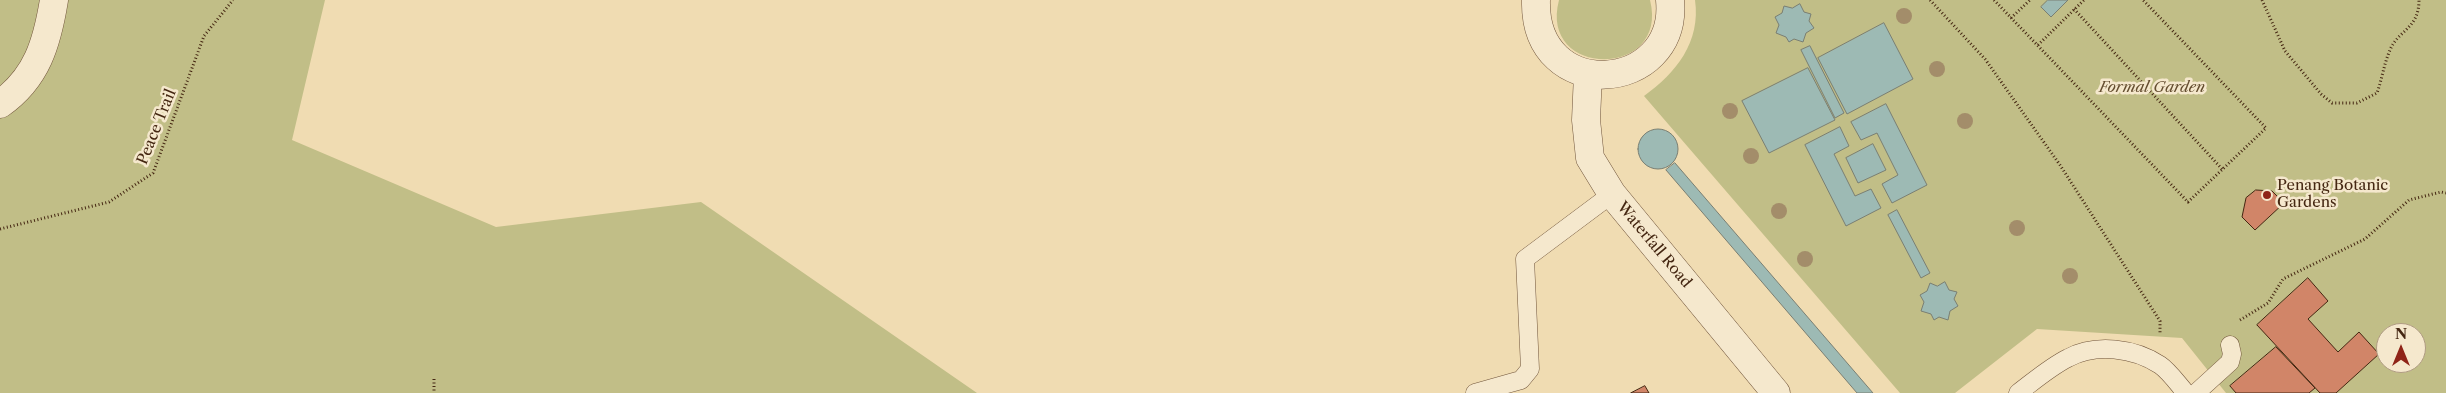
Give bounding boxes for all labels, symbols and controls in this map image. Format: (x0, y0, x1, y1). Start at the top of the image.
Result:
park label: Formal Garden (2099, 79, 2205, 97)
street label: Peace Trail (134, 87, 180, 167)
place label: Penang Botanic Gardens (2277, 177, 2388, 212)
marker: Penang Botanic Gardens (2261, 189, 2273, 201)
street label: Waterfall Road (1613, 199, 1695, 291)
north arrow (2376, 323, 2426, 373)
text: N (2395, 325, 2407, 343)

